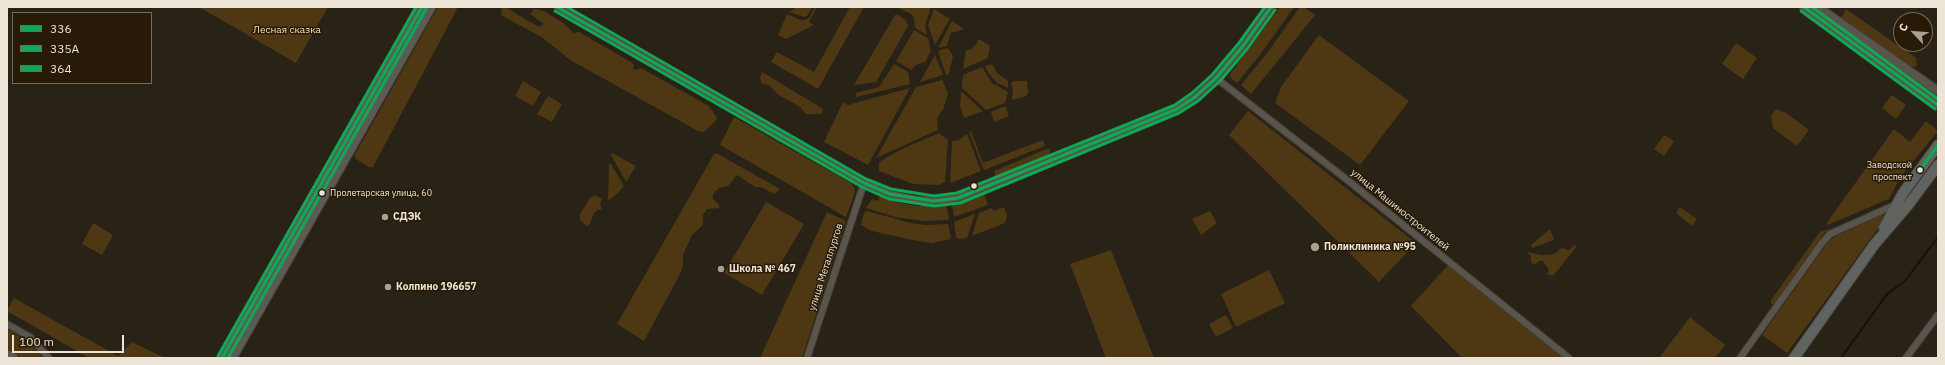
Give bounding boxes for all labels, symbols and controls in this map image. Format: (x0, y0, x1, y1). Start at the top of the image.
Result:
legend (12, 12, 152, 84)
north arrow (1893, 12, 1933, 52)
text: 336 (50, 21, 72, 36)
text: С (1895, 21, 1911, 33)
park label: Лесная сказка (253, 24, 321, 36)
text: 335А (50, 41, 79, 56)
text: 364 (50, 61, 72, 76)
place label: Заводской проспект (1867, 160, 1912, 181)
marker: Заводской проспект (1915, 165, 1925, 175)
street label: улица Машиностроителей (1348, 167, 1452, 253)
unlabelled marker (969, 181, 979, 191)
marker: Пролетарская улица, 60 (317, 188, 327, 198)
place label: Пролетарская улица, 60 (330, 188, 432, 198)
place label: СДЭК (393, 211, 421, 223)
marker: СДЭК (380, 212, 390, 222)
street label: улица Металлургов (806, 222, 846, 312)
marker: Поликлиника №95 (1309, 241, 1321, 253)
place label: Поликлиника №95 (1324, 241, 1416, 253)
place label: Школа № 467 (729, 263, 796, 275)
marker: Школа № 467 (716, 264, 726, 274)
place label: Колпино 196657 (396, 281, 477, 293)
marker: Колпино 196657 (383, 282, 393, 292)
scale bar (14, 327, 126, 353)
text: 100 m (19, 334, 54, 349)

